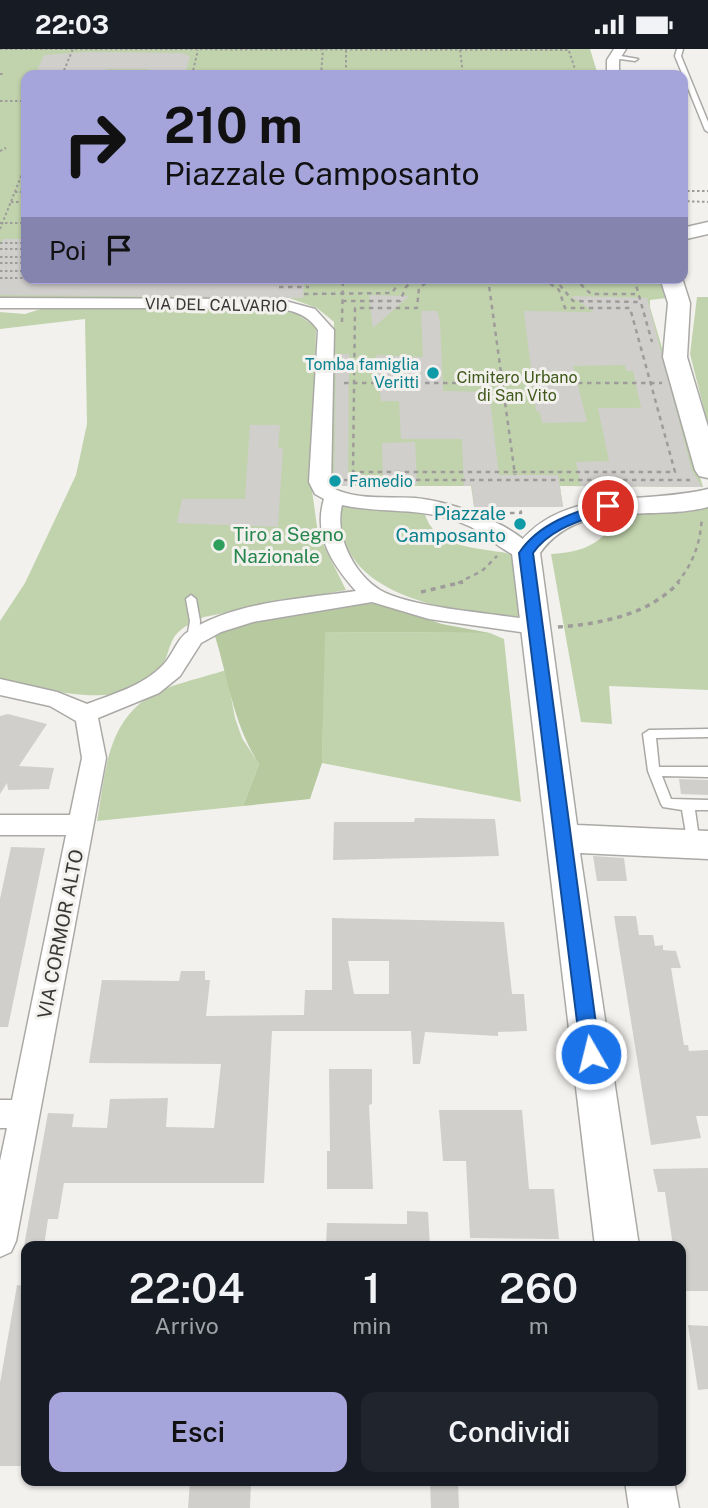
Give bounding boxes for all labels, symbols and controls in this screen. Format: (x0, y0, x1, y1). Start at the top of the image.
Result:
text: 22:03 (35, 9, 109, 40)
text: 210 m (164, 96, 303, 154)
icon: right (49, 98, 140, 189)
text: Piazzale Camposanto (164, 155, 480, 192)
icon: arrive (100, 231, 138, 269)
text: Poi (49, 235, 86, 266)
street label: VIA DEL CALVARIO (145, 294, 287, 316)
place label: Tomba famiglia Veritti (305, 355, 419, 392)
marker: Tomba famiglia Veritti (425, 365, 441, 381)
park label: Cimitero Urbano di San Vito (457, 368, 577, 405)
place label: Famedio (349, 472, 413, 491)
marker: Famedio (327, 473, 343, 489)
pin (578, 476, 638, 536)
icon: arrive (589, 487, 627, 525)
place label: Piazzale Camposanto (396, 502, 506, 546)
marker: Piazzale Camposanto (512, 516, 528, 532)
place label: Tiro a Segno Nazionale (233, 523, 344, 567)
marker: Tiro a Segno Nazionale (211, 537, 227, 553)
street label: VIA CORMOR ALTO (33, 847, 87, 1021)
position arrow (554, 1017, 628, 1091)
text: 22:04 (129, 1263, 244, 1312)
text: 1 (363, 1263, 381, 1312)
text: 260 (499, 1263, 578, 1312)
text: Arrivo (154, 1312, 219, 1339)
text: min (352, 1312, 391, 1339)
text: m (529, 1312, 549, 1339)
button: Esci (49, 1392, 347, 1472)
button: Condividi (361, 1392, 658, 1472)

